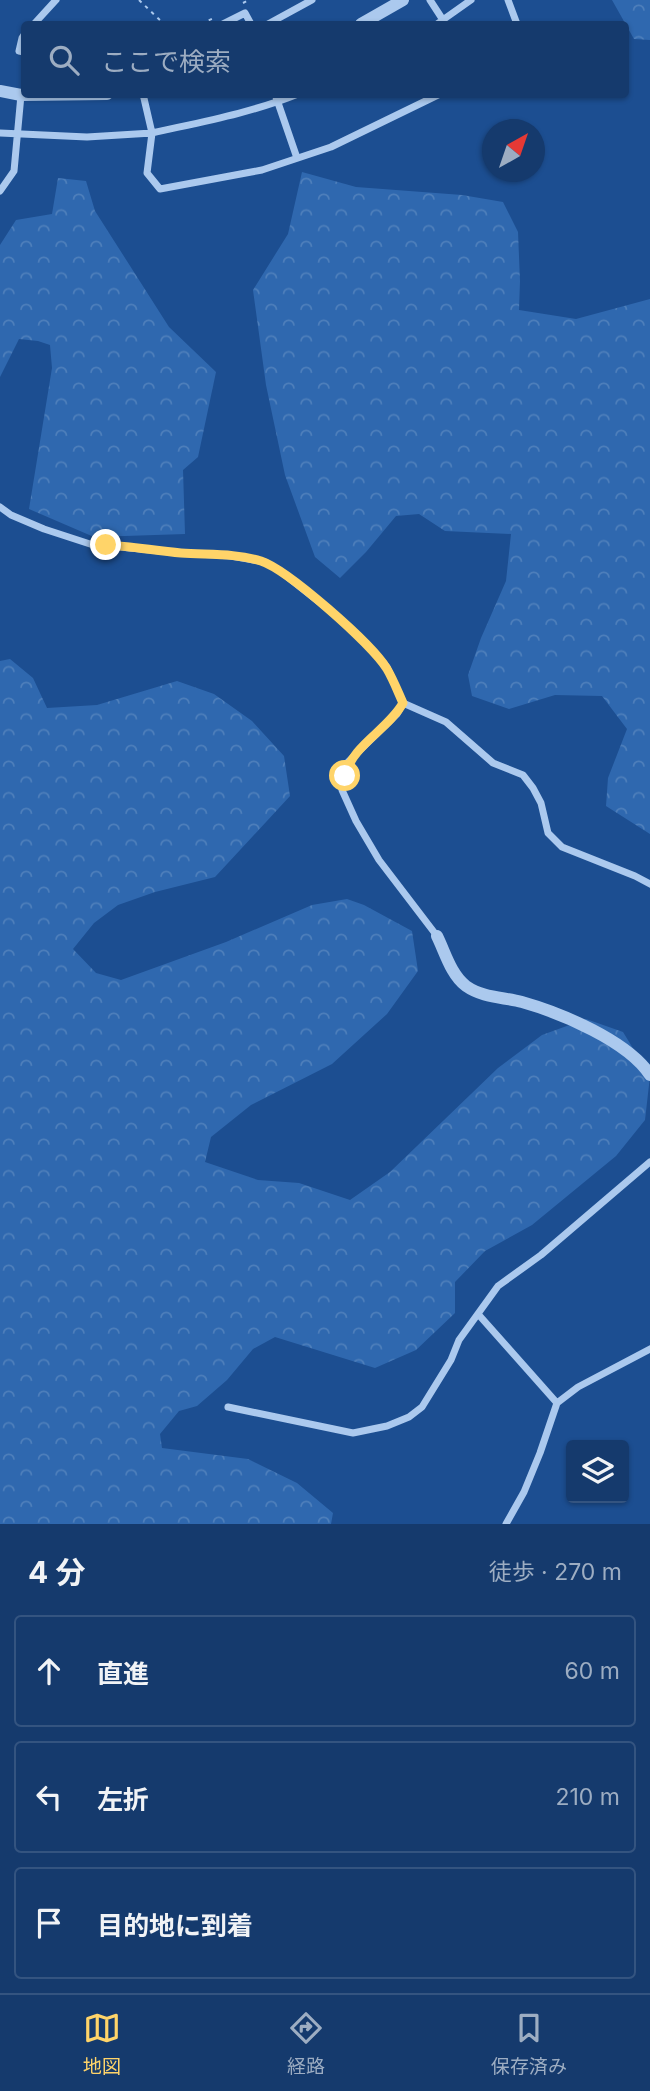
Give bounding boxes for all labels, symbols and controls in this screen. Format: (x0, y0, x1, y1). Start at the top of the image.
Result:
search box (21, 21, 629, 98)
icon: search (45, 41, 83, 79)
text: ここで検索 (101, 46, 231, 77)
north arrow (482, 119, 545, 182)
route end (90, 529, 121, 560)
route start (329, 760, 360, 791)
map controls (566, 1440, 629, 1503)
button: layers (566, 1440, 629, 1503)
text: 4 分 (28, 1554, 85, 1590)
text: 徒歩 · 270 m (489, 1558, 622, 1586)
icon: ahead (30, 1652, 68, 1690)
text: 60 m (565, 1657, 620, 1685)
text: 直進 (97, 1658, 149, 1689)
icon: left (30, 1778, 68, 1816)
text: 210 m (555, 1783, 620, 1811)
text: 左折 (97, 1784, 149, 1815)
icon: arrive (30, 1904, 68, 1942)
text: 目的地に到着 (97, 1910, 253, 1941)
tab: 地図 (83, 2009, 121, 2078)
tab: 経路 (287, 2009, 325, 2078)
tab: 保存済み (491, 2009, 567, 2078)

